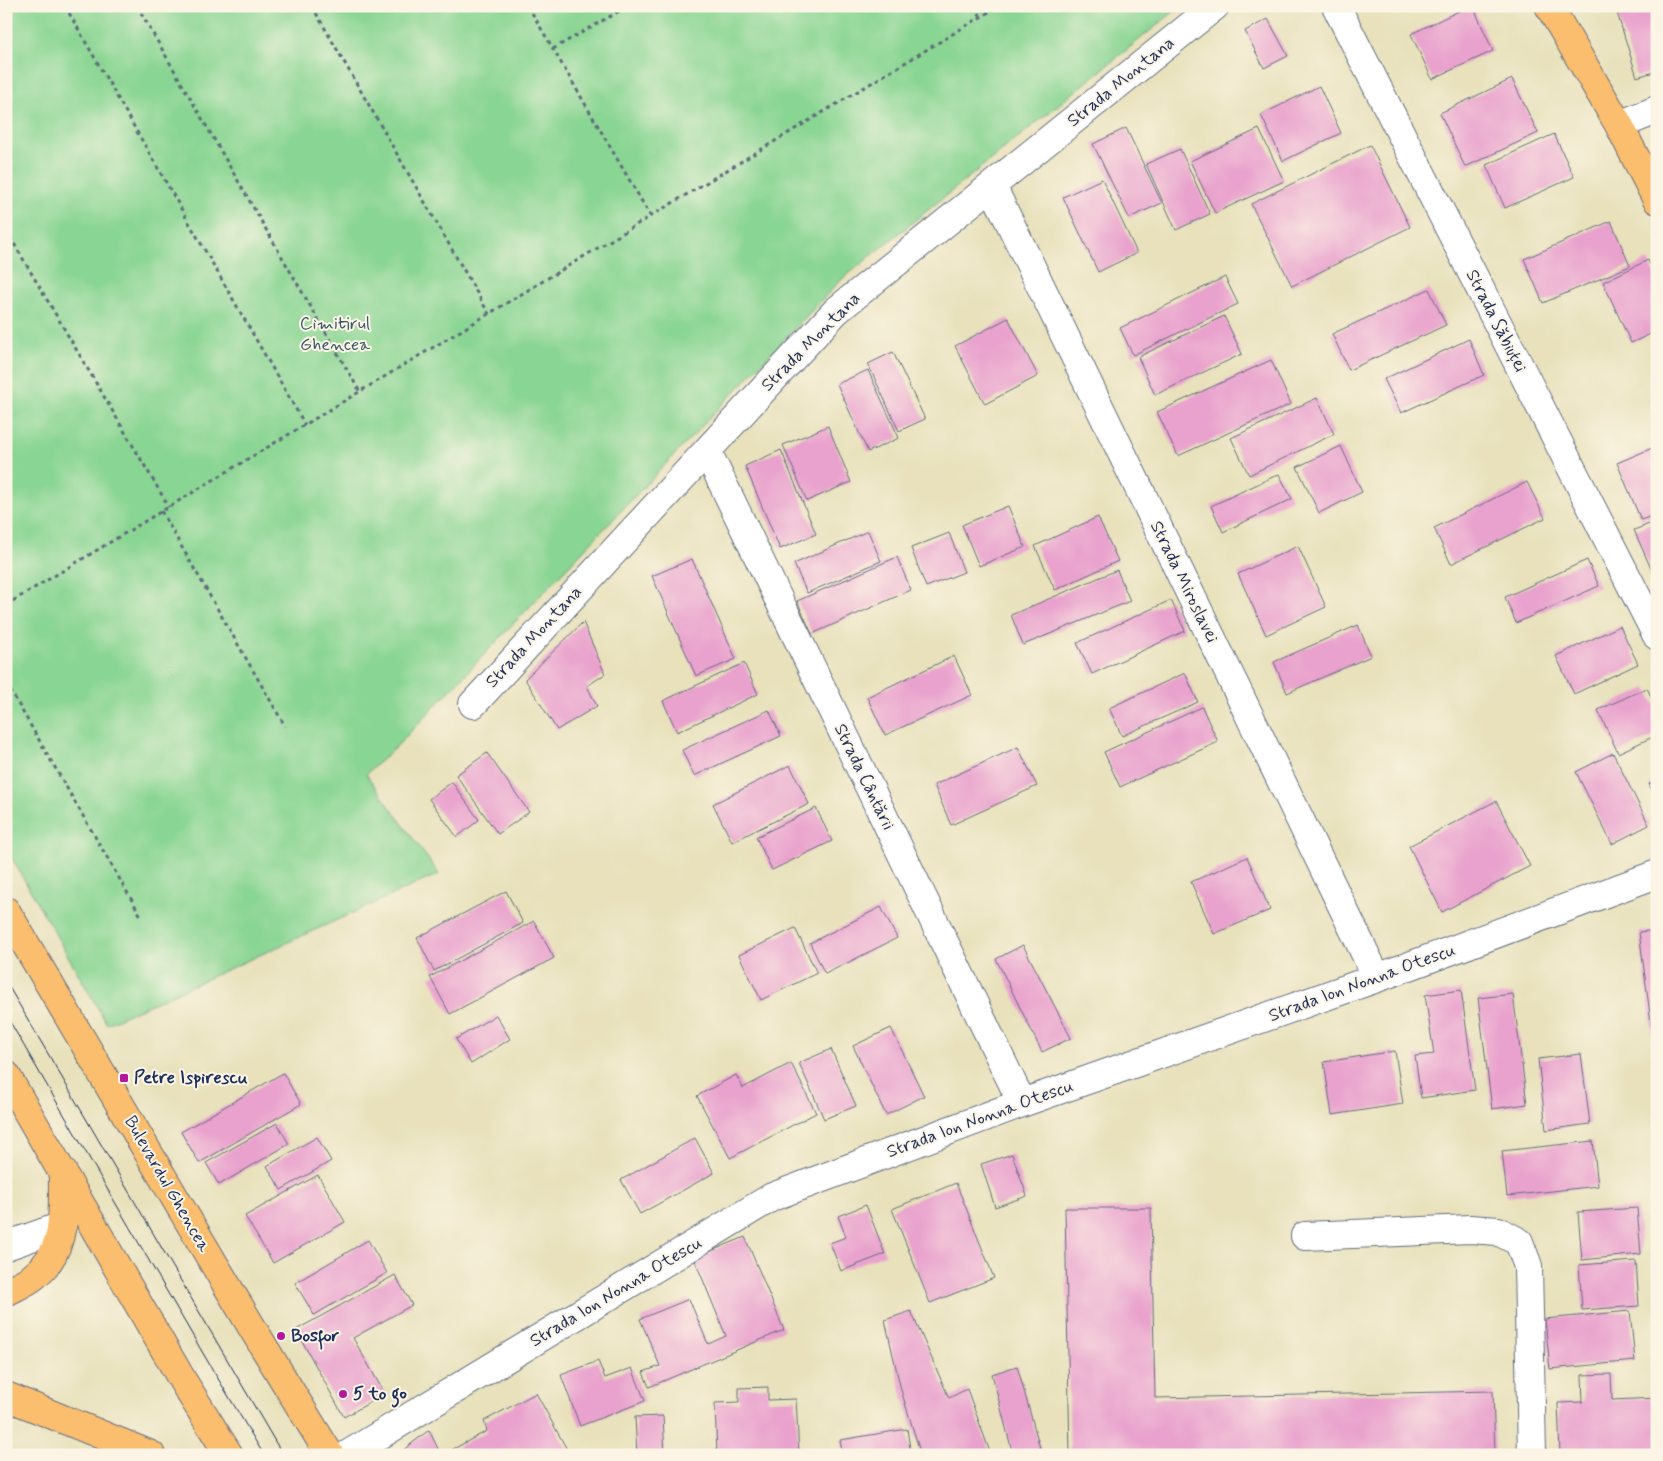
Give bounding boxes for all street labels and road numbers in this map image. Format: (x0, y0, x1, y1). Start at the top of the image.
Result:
street label: Strada Montana (1062, 31, 1180, 133)
street label: Strada Săbiuței (1460, 266, 1532, 376)
street label: Strada Montana (756, 287, 866, 397)
street label: Strada Miroslavei (1144, 517, 1224, 647)
street label: Strada Montana (480, 581, 588, 693)
street label: Strada Cântării (828, 720, 900, 834)
street label: Strada Ion Nonna Otescu (1265, 938, 1459, 1028)
street label: Strada Ion Nonna Otescu (883, 1074, 1077, 1164)
street label: Bulevardul Ghencea (118, 1111, 216, 1257)
street label: Strada Ion Nonna Otescu (525, 1231, 707, 1353)

